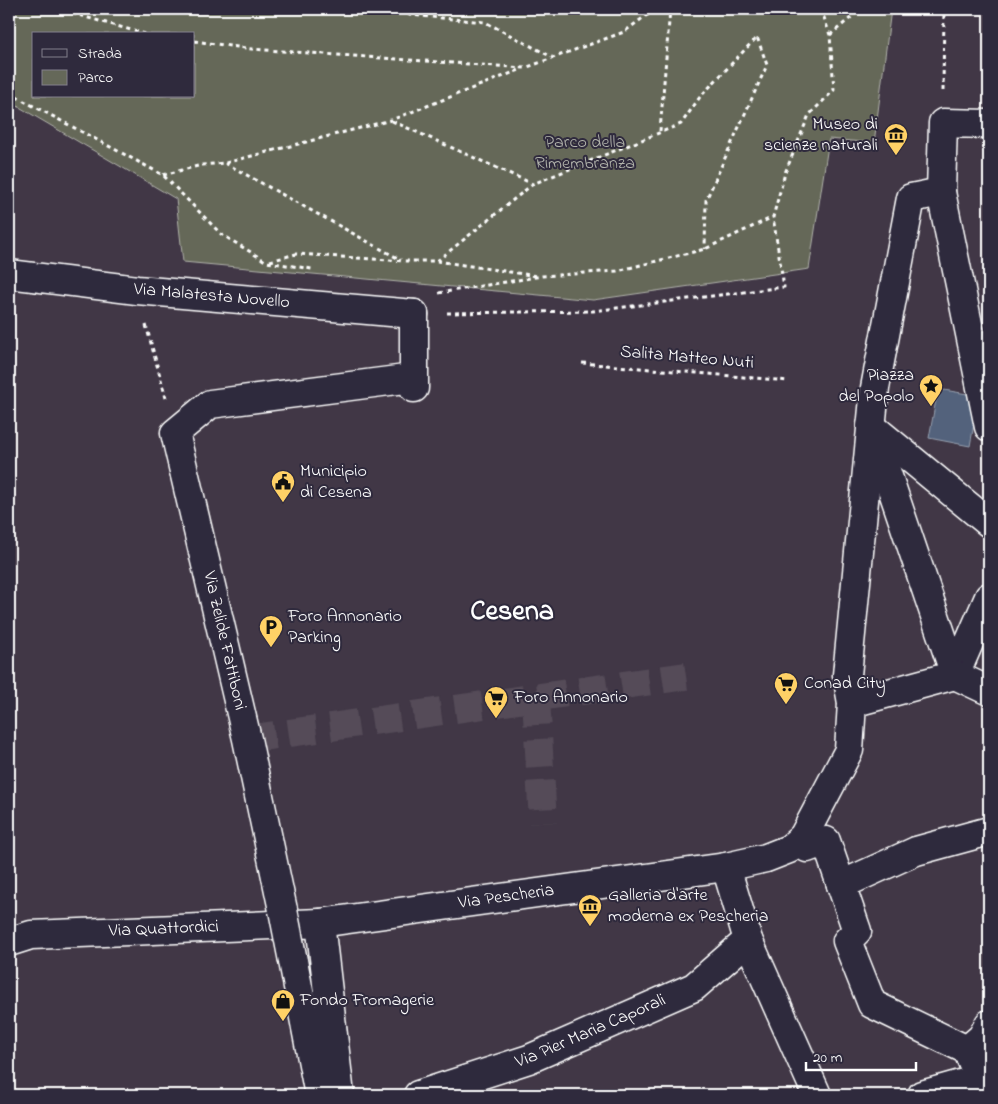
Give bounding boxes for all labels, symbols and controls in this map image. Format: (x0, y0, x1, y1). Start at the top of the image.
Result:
legend (32, 32, 195, 98)
text: Strada (78, 43, 122, 65)
text: Parco (78, 67, 113, 89)
place label: Museo di scienze naturali (764, 112, 878, 159)
museum icon: Museo di scienze naturali (883, 122, 909, 156)
park label: Parco della Rimembranza (535, 130, 635, 177)
street label: Via Malatesta Novello (132, 277, 291, 316)
street label: Salita Matteo Nuti (619, 339, 755, 377)
place label: Piazza del Popolo (839, 363, 914, 410)
place icon: Piazza del Popolo (918, 373, 944, 407)
place label: Municipio di Cesena (300, 459, 372, 506)
public building icon: Municipio di Cesena (270, 469, 296, 503)
street label: Via Zelide Fattiboni (195, 568, 253, 713)
district label: Cesena (470, 592, 554, 633)
place label: Foro Annonario Parking (287, 604, 402, 652)
parking icon: Foro Annonario Parking (258, 614, 284, 648)
supermarket icon: Conad City (773, 671, 799, 705)
place label: Conad City (804, 671, 886, 697)
supermarket icon: Foro Annonario (483, 685, 509, 719)
place label: Foro Annonario (513, 685, 628, 711)
street label: Via Pescheria (456, 878, 556, 917)
place label: Galleria d'arte moderna ex Pescheria (608, 883, 769, 930)
museum icon: Galleria d'arte moderna ex Pescheria (577, 893, 603, 927)
street label: Via Quattordici (107, 914, 219, 945)
shop icon: Fondo Fromagerie (270, 988, 296, 1022)
place label: Fondo Fromagerie (299, 988, 435, 1015)
street label: Via Pier Maria Caporali (511, 988, 670, 1076)
scale bar (806, 1039, 916, 1071)
text: 20 m (813, 1047, 843, 1069)

